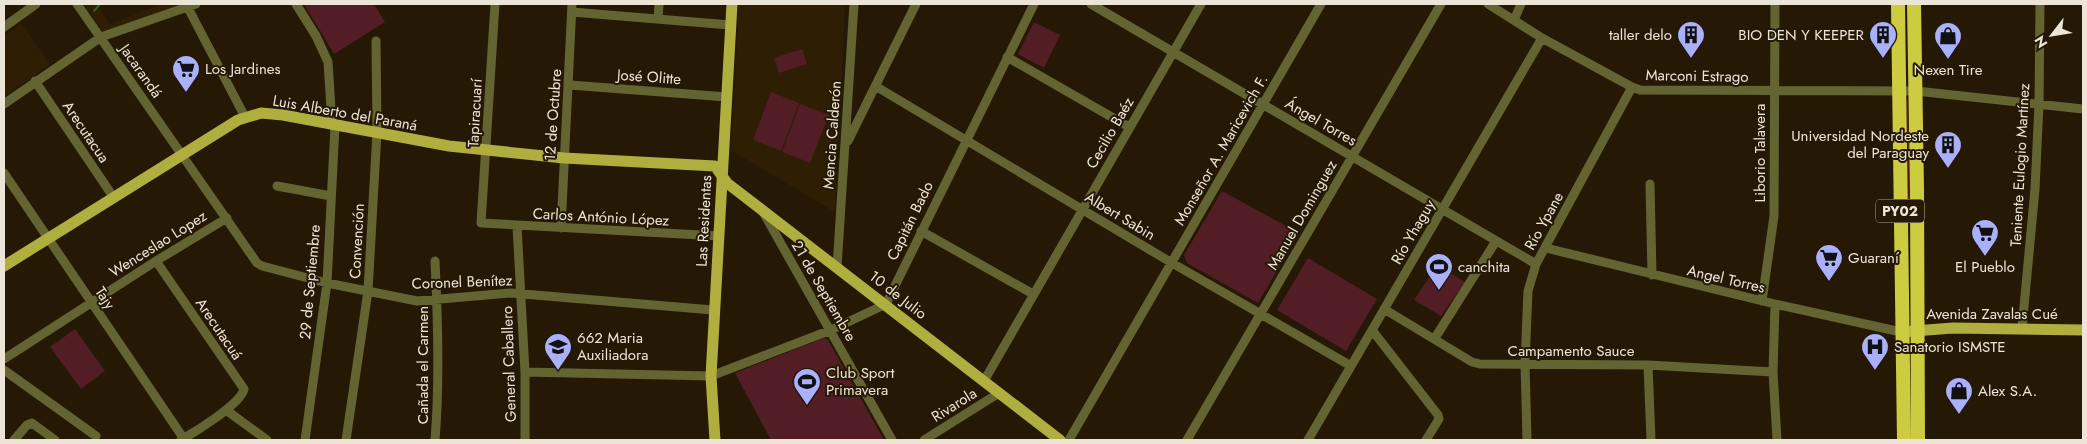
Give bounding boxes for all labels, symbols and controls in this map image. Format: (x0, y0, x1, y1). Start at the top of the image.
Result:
north arrow (2027, 10, 2077, 60)
building icon: taller delo (1676, 20, 1706, 59)
building icon: BIO DEN Y KEEPER (1868, 20, 1898, 59)
shop icon: Nexen Tire (1933, 21, 1963, 60)
place label: taller delo (1609, 24, 1672, 46)
place label: BIO DEN Y KEEPER (1738, 24, 1865, 46)
text: N (2029, 32, 2052, 52)
street label: Jacarandá (113, 38, 168, 102)
supermarket icon: Los Jardines (171, 54, 201, 93)
place label: Los Jardines (205, 58, 281, 80)
place label: Nexen Tire (1914, 59, 1983, 81)
street label: José Olitte (614, 64, 682, 90)
street label: Marconi Estrago (1645, 64, 1749, 88)
street label: 12 de Octubre (539, 68, 567, 162)
street label: Monseñor A. Maricevich F. (1169, 70, 1273, 230)
street label: Tapiracuarí (462, 77, 488, 148)
street label: Mencia Calderón (817, 80, 847, 190)
street label: Teniente Eulogio Martínez (2005, 83, 2035, 247)
street label: Luis Alberto del Paraná (271, 89, 419, 137)
street label: Cecilio Baéz (1081, 93, 1139, 173)
street label: Ángel Torres (1281, 93, 1361, 151)
street label: Arecutacua (57, 97, 115, 167)
street label: Liborio Talavera (1749, 104, 1771, 202)
place label: Universidad Nordeste del Paraguay (1791, 125, 1929, 164)
building icon: Universidad Nordeste del Paraguay (1933, 130, 1963, 169)
street label: Manuel Dominguez (1262, 156, 1342, 274)
street label: Las Residentas (691, 175, 717, 267)
street label: Capitán Bado (881, 178, 939, 264)
street label: Albert Sabin (1081, 186, 1159, 246)
street label: Río Ypane (1519, 188, 1569, 254)
street label: Río Yhaguy (1386, 195, 1441, 268)
road number: PY02 (1876, 200, 1924, 222)
street label: Carlos António López (532, 202, 670, 232)
street label: Convención (344, 203, 370, 279)
street label: Wenceslao Lopez (105, 205, 211, 283)
supermarket icon: El Pueblo (1970, 218, 2000, 257)
street label: 29 de Septiembre (294, 223, 326, 340)
street label: 21 de Septiembre (786, 236, 862, 346)
supermarket icon: Guaraní (1814, 243, 1844, 282)
place label: Guaraní (1848, 247, 1900, 269)
sports icon: canchita (1424, 252, 1454, 291)
place label: canchita (1458, 256, 1510, 278)
place label: El Pueblo (1955, 256, 2015, 278)
street label: Angel Torres (1685, 259, 1767, 299)
street label: 10 de Julio (864, 265, 932, 325)
street label: Coronel Benítez (411, 269, 513, 295)
street label: Tajy (89, 282, 121, 314)
street label: Arecutacuá (190, 294, 248, 364)
street label: Avenida Zavalas Cué (1926, 303, 2058, 325)
street label: Cañada el Carmen (412, 306, 434, 424)
street label: General Caballero (496, 306, 522, 422)
place label: 662 Maria Auxiliadora (577, 327, 648, 366)
school or university icon: 662 Maria Auxiliadora (543, 332, 573, 371)
hospital icon: Sanatorio ISMSTE (1860, 332, 1890, 371)
place label: Sanatorio ISMSTE (1894, 336, 2006, 358)
street label: Campamento Sauce (1508, 340, 1635, 362)
place label: Club Sport Primavera (826, 362, 895, 401)
sports icon: Club Sport Primavera (792, 367, 822, 406)
shop icon: Alex S.A. (1944, 376, 1974, 415)
place label: Alex S.A. (1978, 380, 2037, 402)
street label: Rivarola (927, 382, 981, 428)

